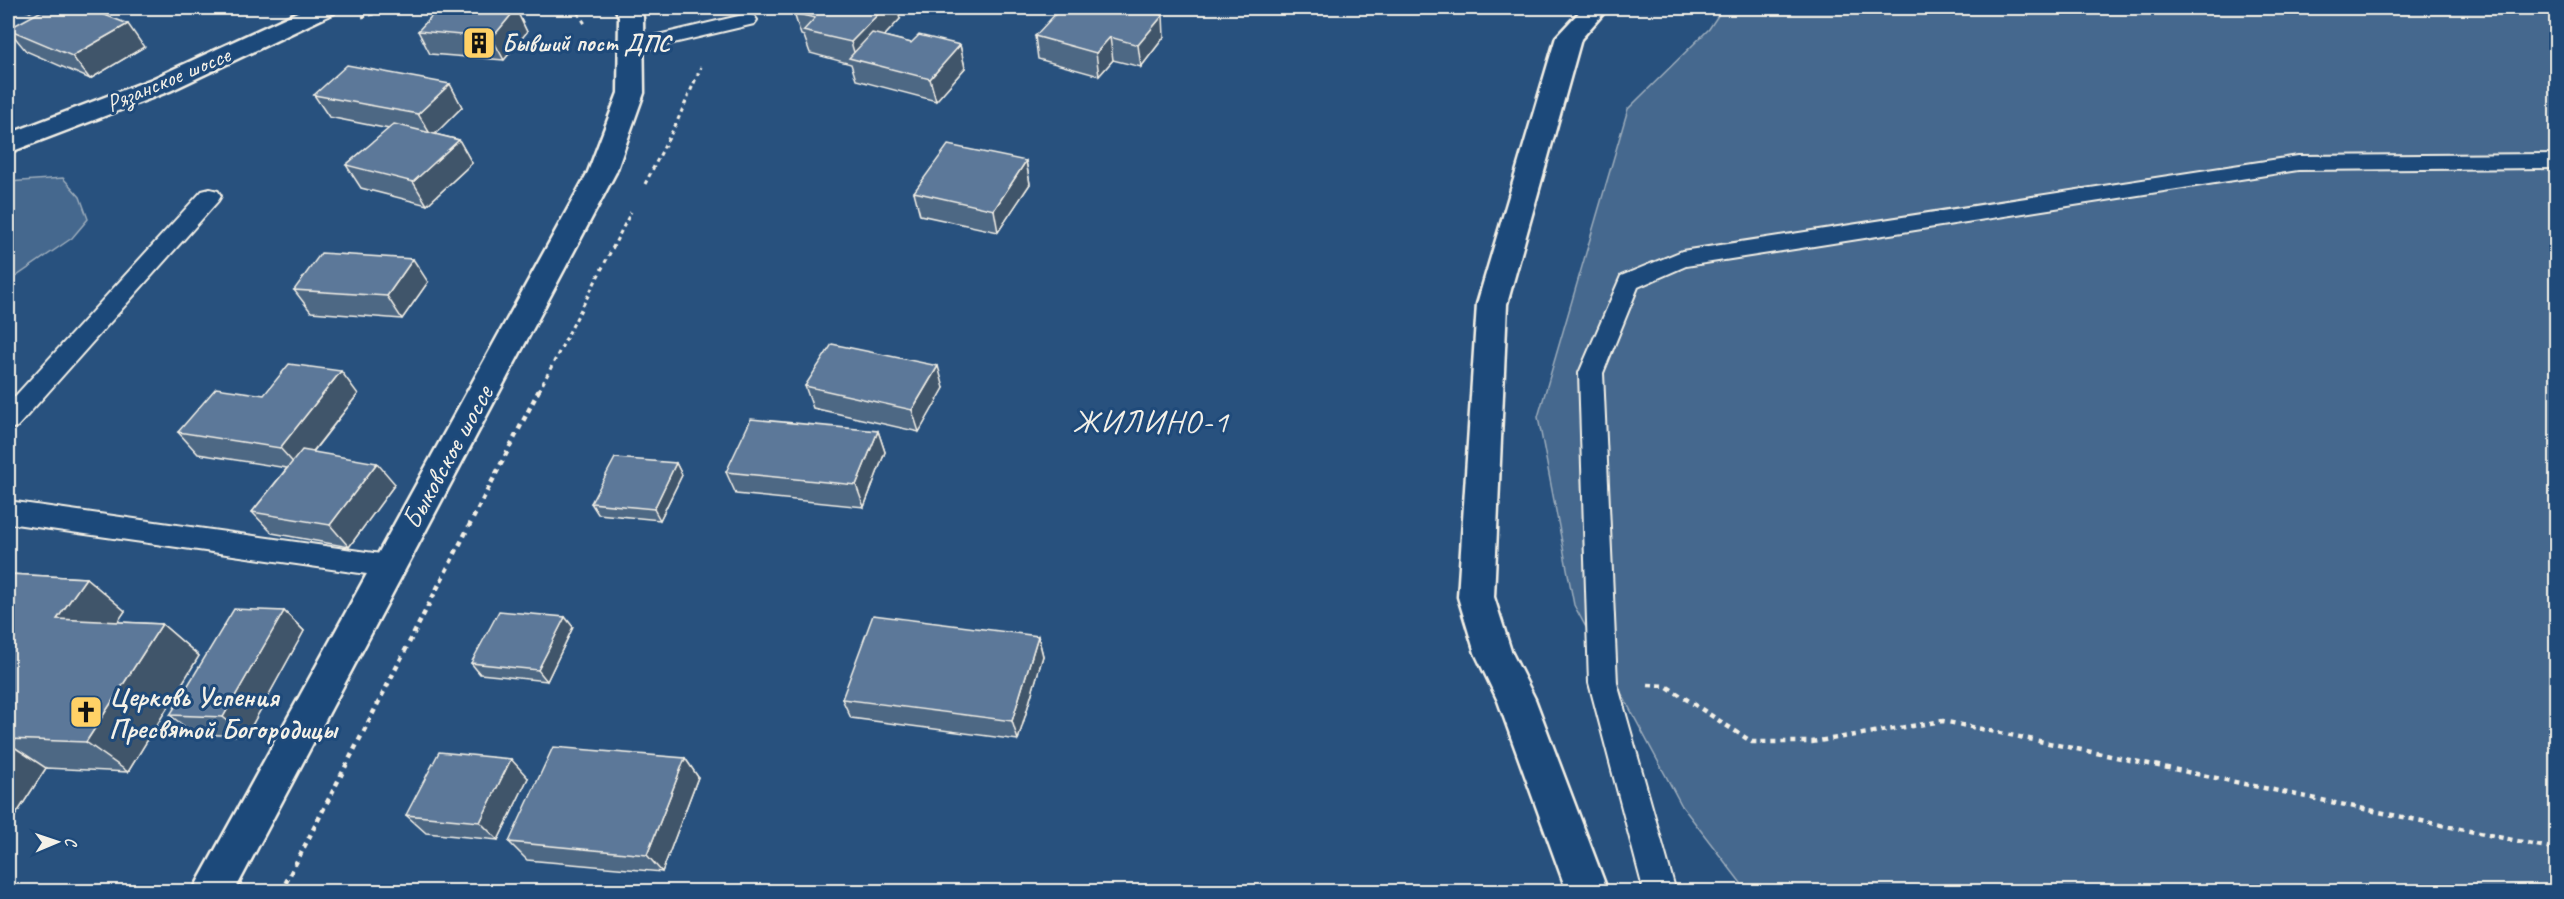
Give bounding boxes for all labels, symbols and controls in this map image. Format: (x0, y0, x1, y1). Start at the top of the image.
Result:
building icon: Бывший пост ДПС (461, 25, 497, 61)
place label: Бывший пост ДПС (502, 28, 673, 58)
street label: Рязанское шоссе (102, 39, 237, 119)
street label: Быковское шоссе (393, 378, 502, 535)
district label: ЖИЛИНО-1 (1073, 401, 1230, 442)
place label: Церковь Успения Пресвятой Богородицы (109, 679, 339, 746)
church icon: Церковь Успения Пресвятой Богородицы (68, 694, 104, 730)
north arrow (27, 812, 87, 872)
text: С (61, 837, 81, 848)

